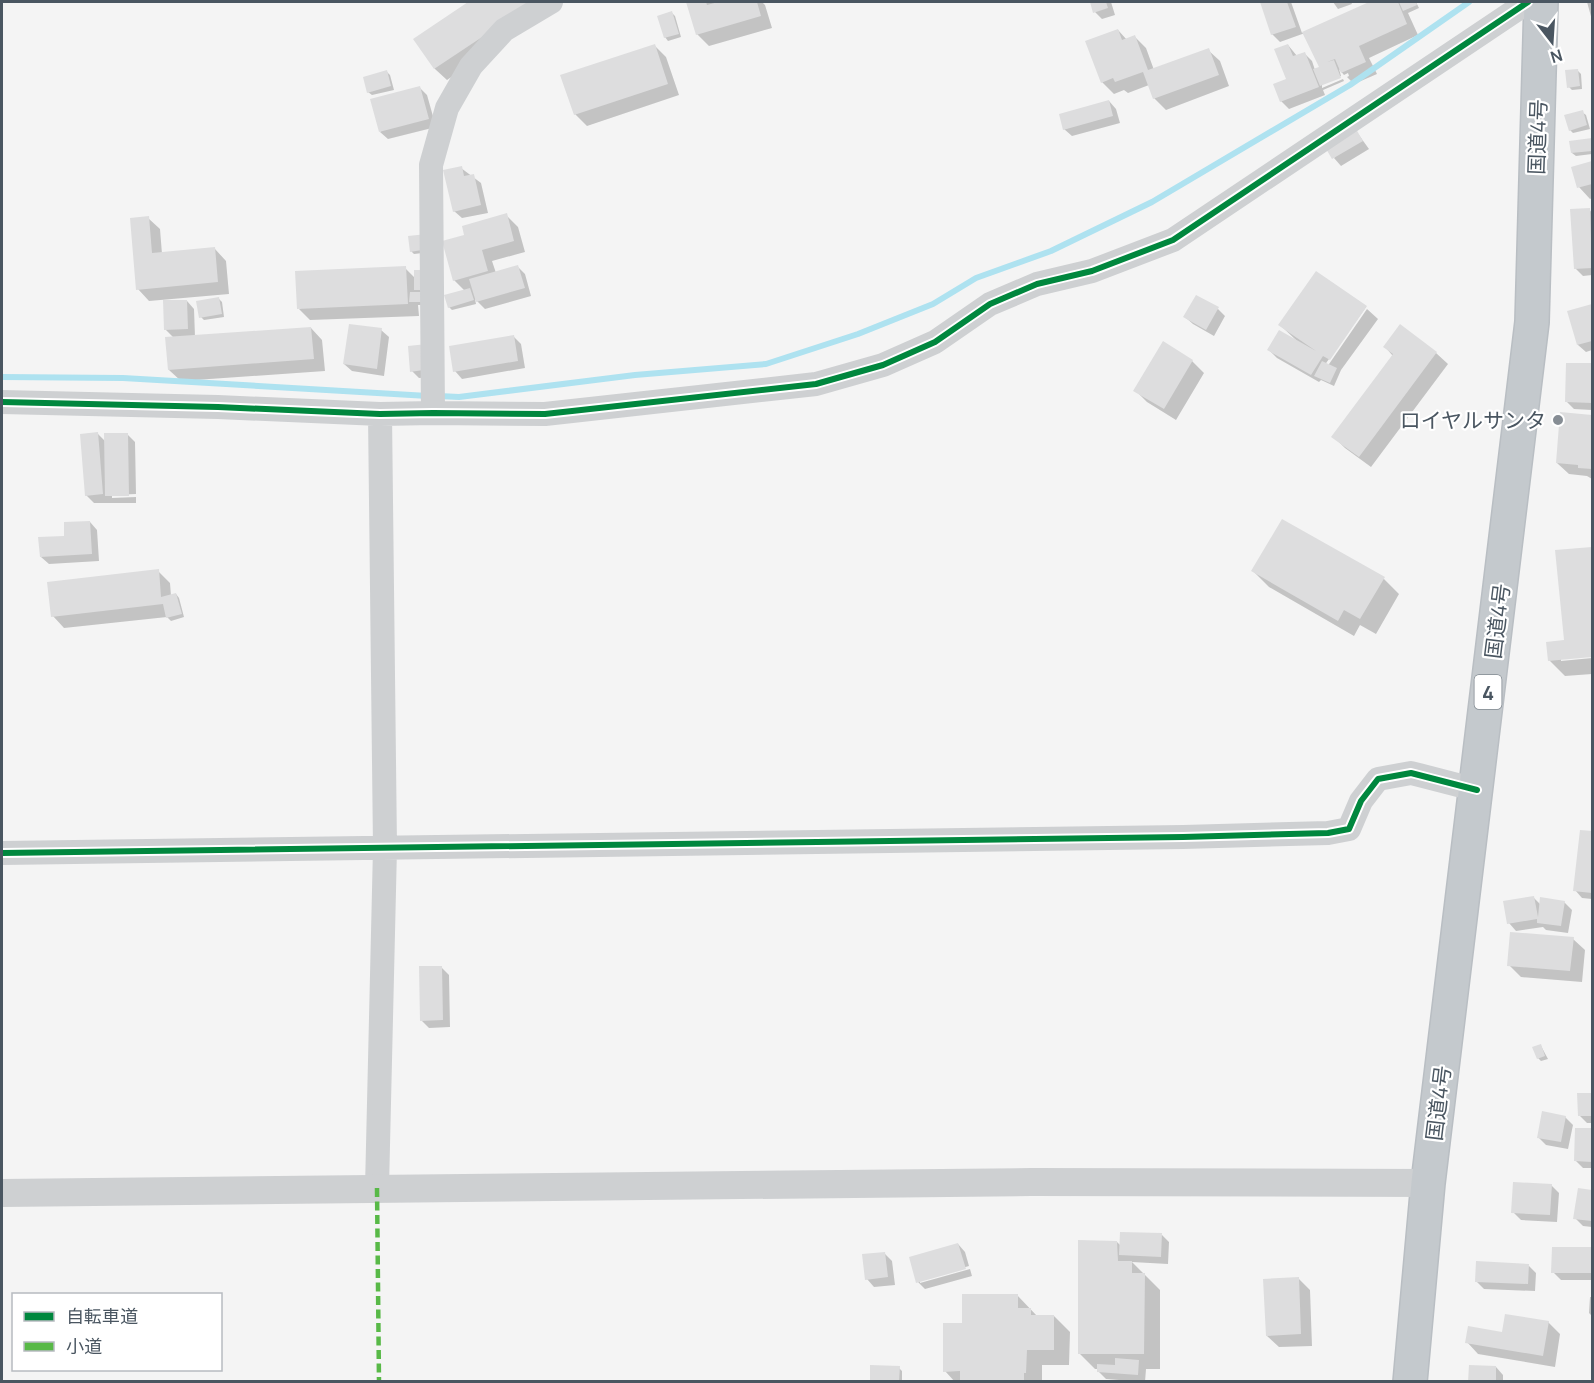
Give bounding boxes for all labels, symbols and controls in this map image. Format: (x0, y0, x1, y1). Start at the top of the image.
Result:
north arrow (1522, 12, 1582, 72)
text: N (1548, 44, 1565, 69)
street label: 国道4号 (1522, 99, 1552, 175)
place label: ロイヤルサンタ (1400, 406, 1546, 434)
marker: ロイヤルサンタ (1551, 413, 1565, 427)
street label: 国道4号 (1479, 582, 1515, 660)
road number: 4 (1474, 675, 1502, 709)
street label: 国道4号 (1420, 1064, 1456, 1142)
legend (12, 1293, 222, 1371)
text: 自転車道 (66, 1304, 138, 1328)
text: 小道 (66, 1334, 102, 1358)

